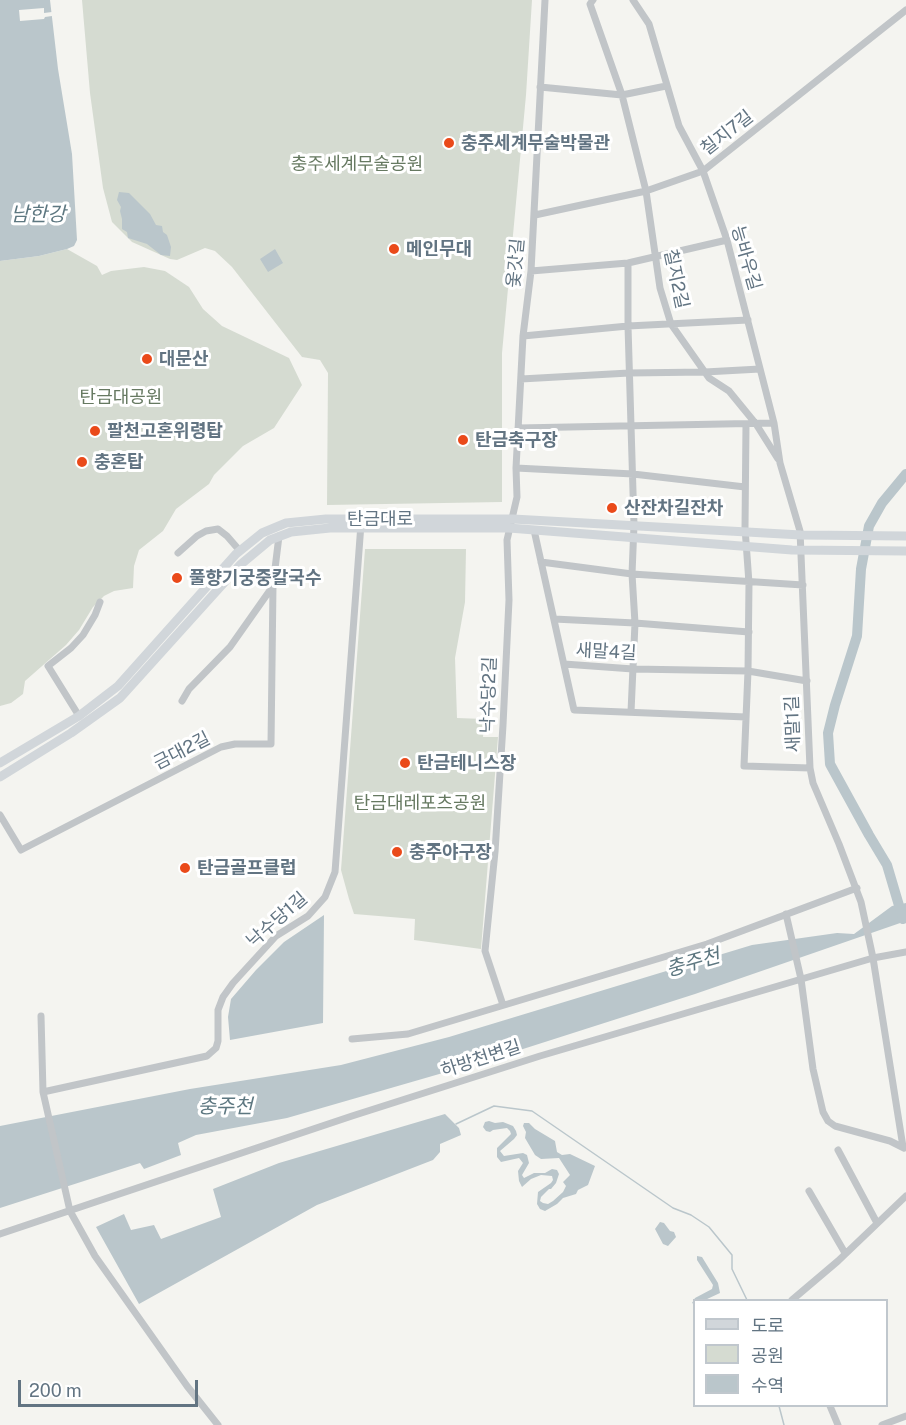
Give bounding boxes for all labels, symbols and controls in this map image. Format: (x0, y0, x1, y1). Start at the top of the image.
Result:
street label: 칠지7길 (697, 106, 757, 160)
place label: 충주세계무술박물관 (461, 132, 610, 154)
marker: 충주세계무술박물관 (442, 136, 456, 150)
park label: 충주세계무술공원 (291, 153, 423, 175)
water label: 남한강 (10, 203, 66, 227)
street label: 능바우길 (726, 223, 766, 293)
street label: 옻갓길 (503, 237, 529, 289)
place label: 메인무대 (406, 238, 472, 260)
marker: 메인무대 (387, 242, 401, 256)
street label: 칠지2길 (659, 247, 693, 311)
place label: 대문산 (159, 348, 209, 370)
marker: 대문산 (140, 352, 154, 366)
park label: 탄금대공원 (80, 386, 162, 408)
place label: 팔천고혼위령탑 (107, 420, 223, 442)
marker: 팔천고혼위령탑 (88, 424, 102, 438)
place label: 탄금축구장 (475, 429, 558, 451)
marker: 탄금축구장 (456, 433, 470, 447)
place label: 충혼탑 (94, 451, 144, 473)
marker: 충혼탑 (75, 455, 89, 469)
place label: 산잔차길잔차 (624, 497, 723, 519)
marker: 산잔차길잔차 (605, 501, 619, 515)
street label: 탄금대로 (347, 508, 413, 530)
place label: 풀향기궁중칼국수 (189, 567, 321, 589)
marker: 풀향기궁중칼국수 (170, 571, 184, 585)
street label: 새말4길 (575, 640, 637, 664)
street label: 낙수당2길 (477, 656, 501, 734)
street label: 새말1길 (781, 695, 805, 753)
street label: 금대2길 (150, 728, 214, 774)
place label: 탄금테니스장 (417, 752, 516, 774)
marker: 탄금테니스장 (398, 756, 412, 770)
park label: 탄금대레포츠공원 (354, 792, 486, 814)
place label: 충주야구장 (409, 841, 492, 863)
marker: 충주야구장 (390, 845, 404, 859)
place label: 탄금골프클럽 (197, 857, 296, 879)
marker: 탄금골프클럽 (178, 861, 192, 875)
street label: 낙수당1길 (242, 888, 312, 952)
water label: 충주천 (663, 944, 723, 982)
street label: 하방천변길 (438, 1036, 524, 1082)
water label: 충주천 (197, 1095, 253, 1119)
legend (693, 1299, 888, 1407)
text: 도로 (751, 1315, 784, 1336)
text: 공원 (751, 1345, 784, 1366)
scale bar (21, 1368, 201, 1406)
text: 수역 (751, 1375, 784, 1396)
text: 200 m (29, 1380, 82, 1401)

